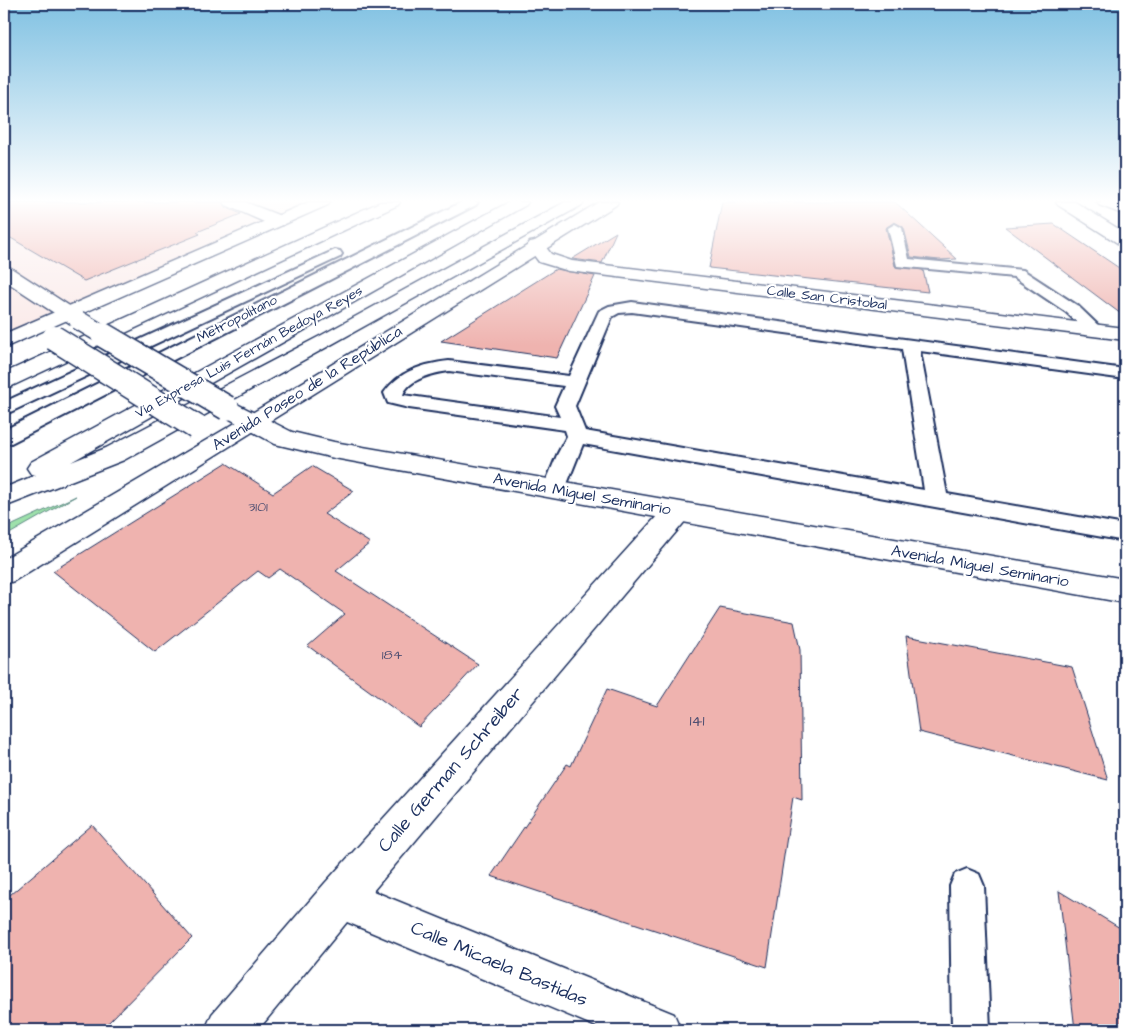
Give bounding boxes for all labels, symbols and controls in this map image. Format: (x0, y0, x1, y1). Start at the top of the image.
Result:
street label: Vía Expresa Luis Fernán Bedoya Reyes (132, 281, 366, 423)
street label: Calle San Cristobal (766, 281, 888, 315)
street label: Metropolitano (193, 290, 281, 348)
street label: Avenida Paseo de la República (208, 320, 406, 456)
street label: Avenida Miguel Seminario (491, 468, 673, 521)
house number: 3101 (248, 497, 268, 517)
street label: Avenida Miguel Seminario (889, 540, 1071, 593)
house number: 184 (382, 645, 403, 665)
street label: Calle German Schreiber (372, 681, 531, 859)
house number: 141 (690, 710, 704, 732)
street label: Calle Micaela Bastidas (406, 914, 592, 1014)

